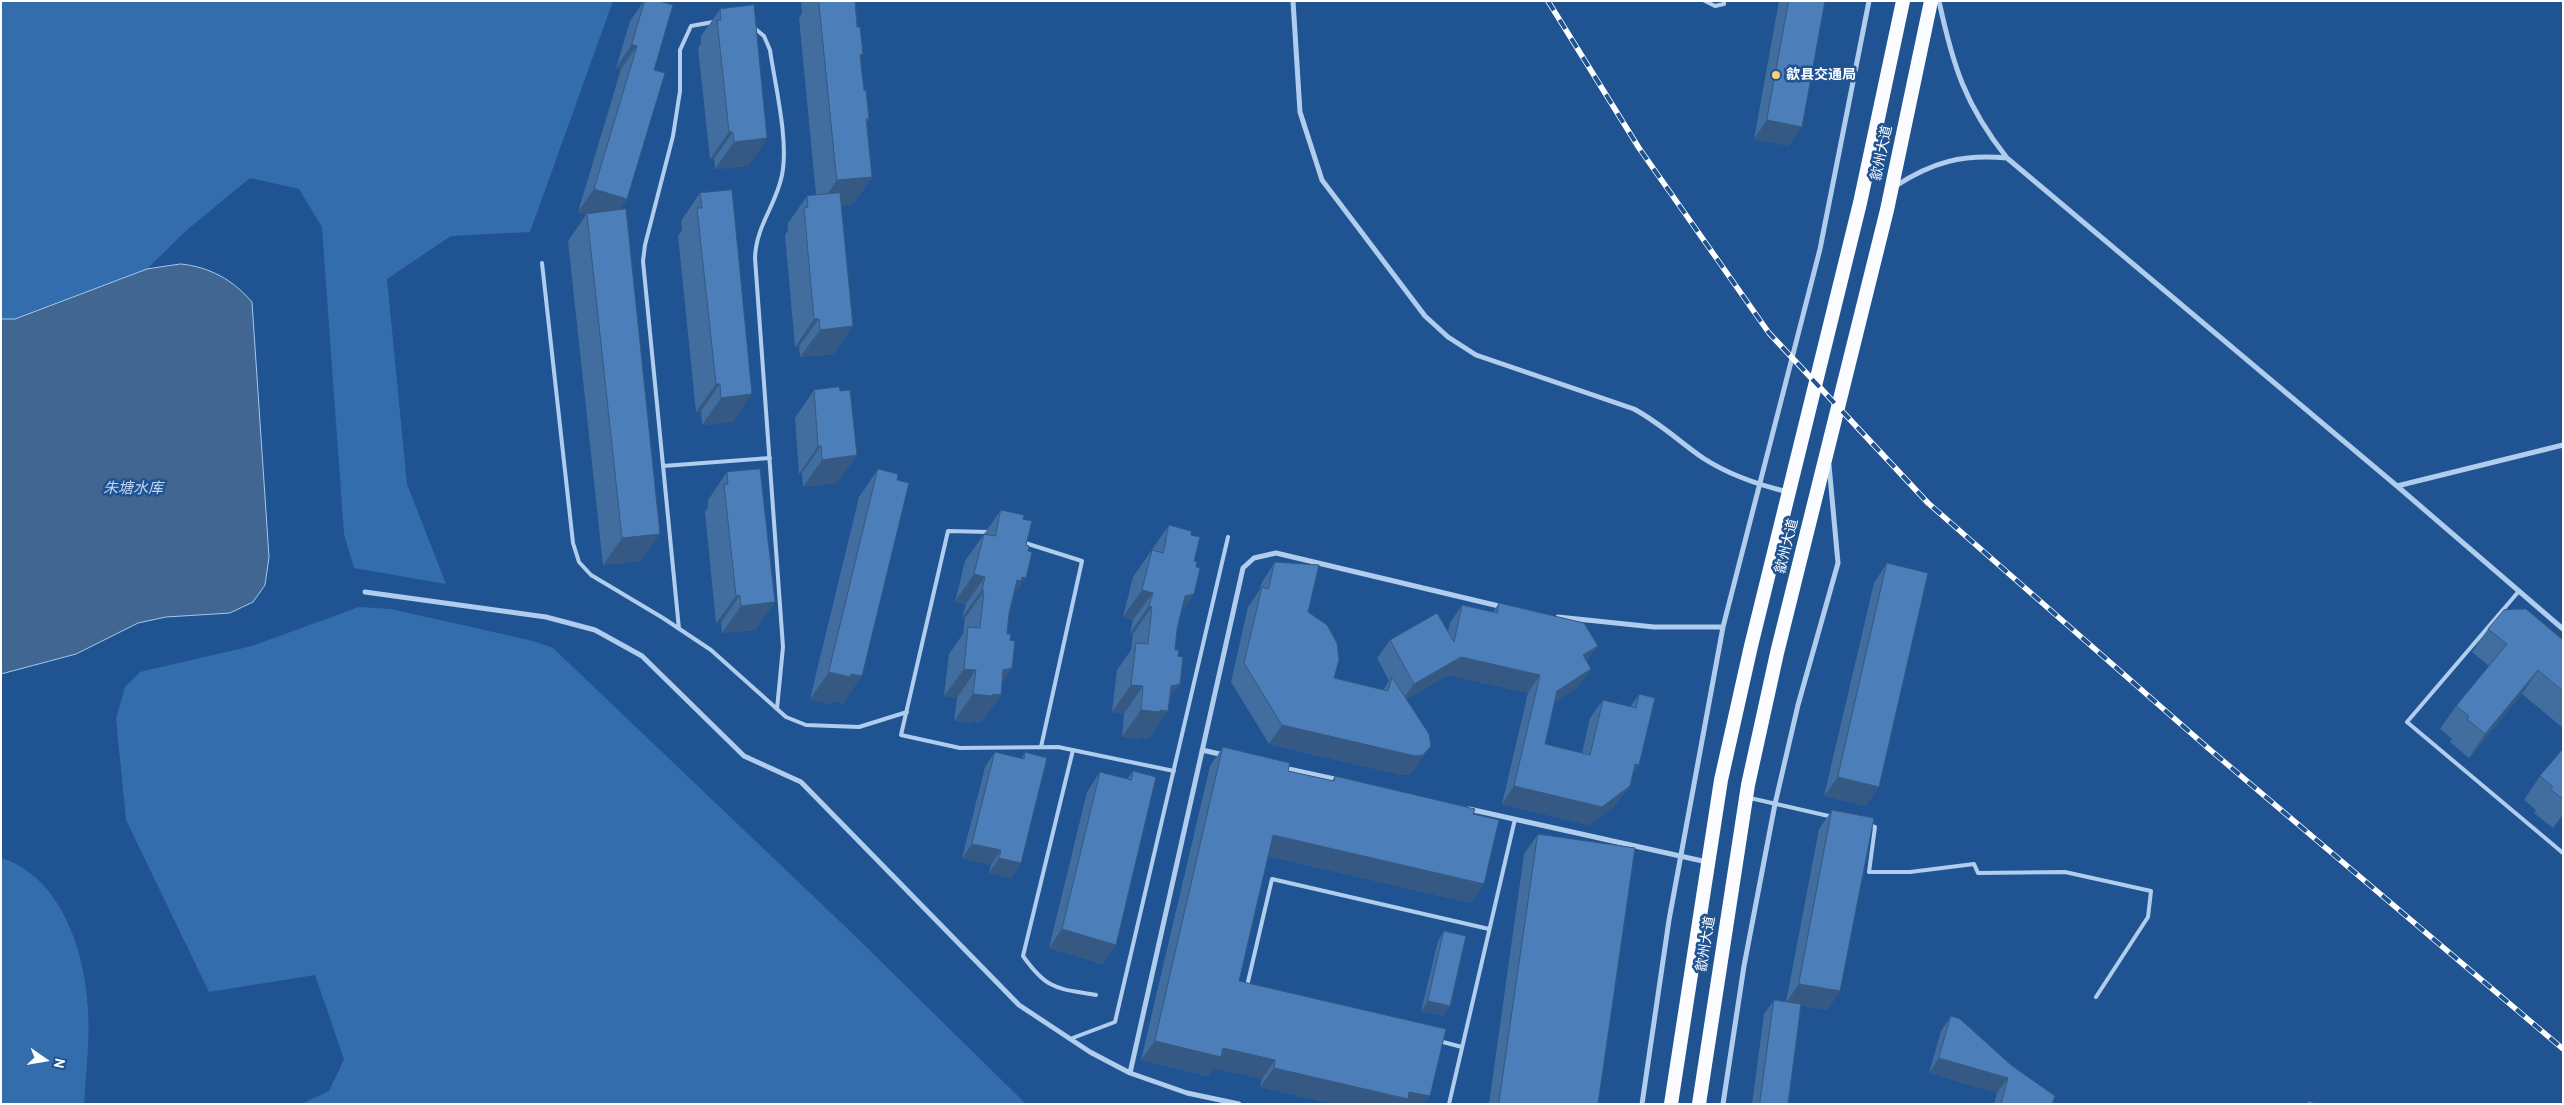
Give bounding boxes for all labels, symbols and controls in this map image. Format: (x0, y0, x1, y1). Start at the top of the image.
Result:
place label: 歙县交通局 (1786, 67, 1856, 83)
marker: 歙县交通局 (1770, 69, 1782, 81)
street label: 歙州大道 (1868, 124, 1896, 182)
water label: 朱塘水库 (103, 480, 163, 498)
street label: 歙州大道 (1772, 517, 1802, 575)
street label: 歙州大道 (1693, 915, 1719, 973)
north arrow (20, 1035, 70, 1085)
text: N (50, 1057, 69, 1070)

